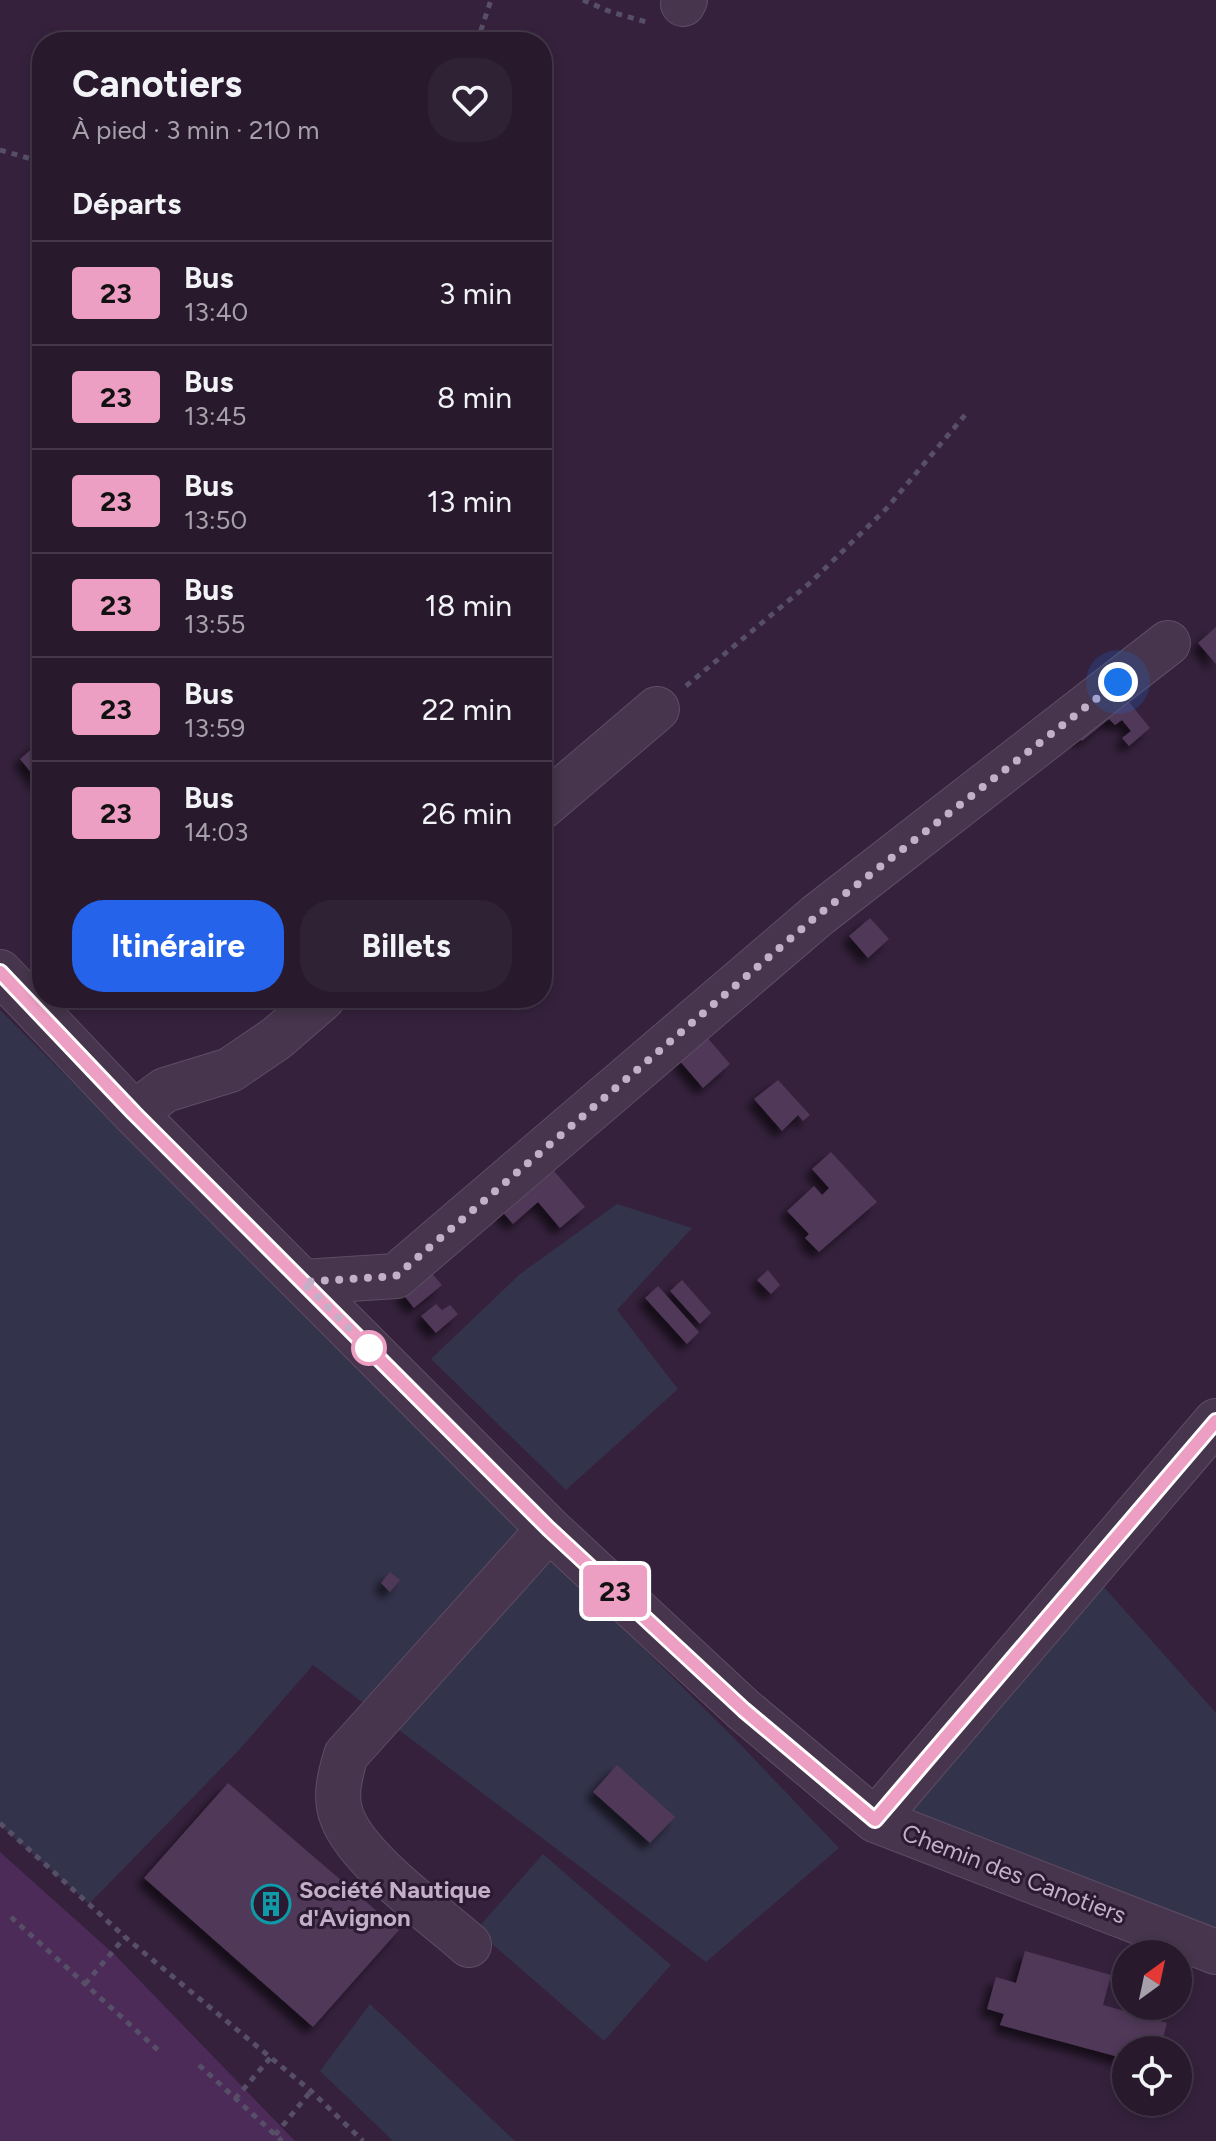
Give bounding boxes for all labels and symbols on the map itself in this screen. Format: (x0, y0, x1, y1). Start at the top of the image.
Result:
your location (1098, 662, 1138, 702)
unlabelled marker (352, 1331, 386, 1365)
line badge: 23 (579, 1565, 651, 1617)
street label: Chemin des Canotiers (898, 1817, 1130, 1930)
place label: Société Nautique d'Avignon (299, 1875, 491, 1932)
building icon: Société Nautique d'Avignon (250, 1883, 292, 1925)
north arrow (1112, 1940, 1192, 2020)

